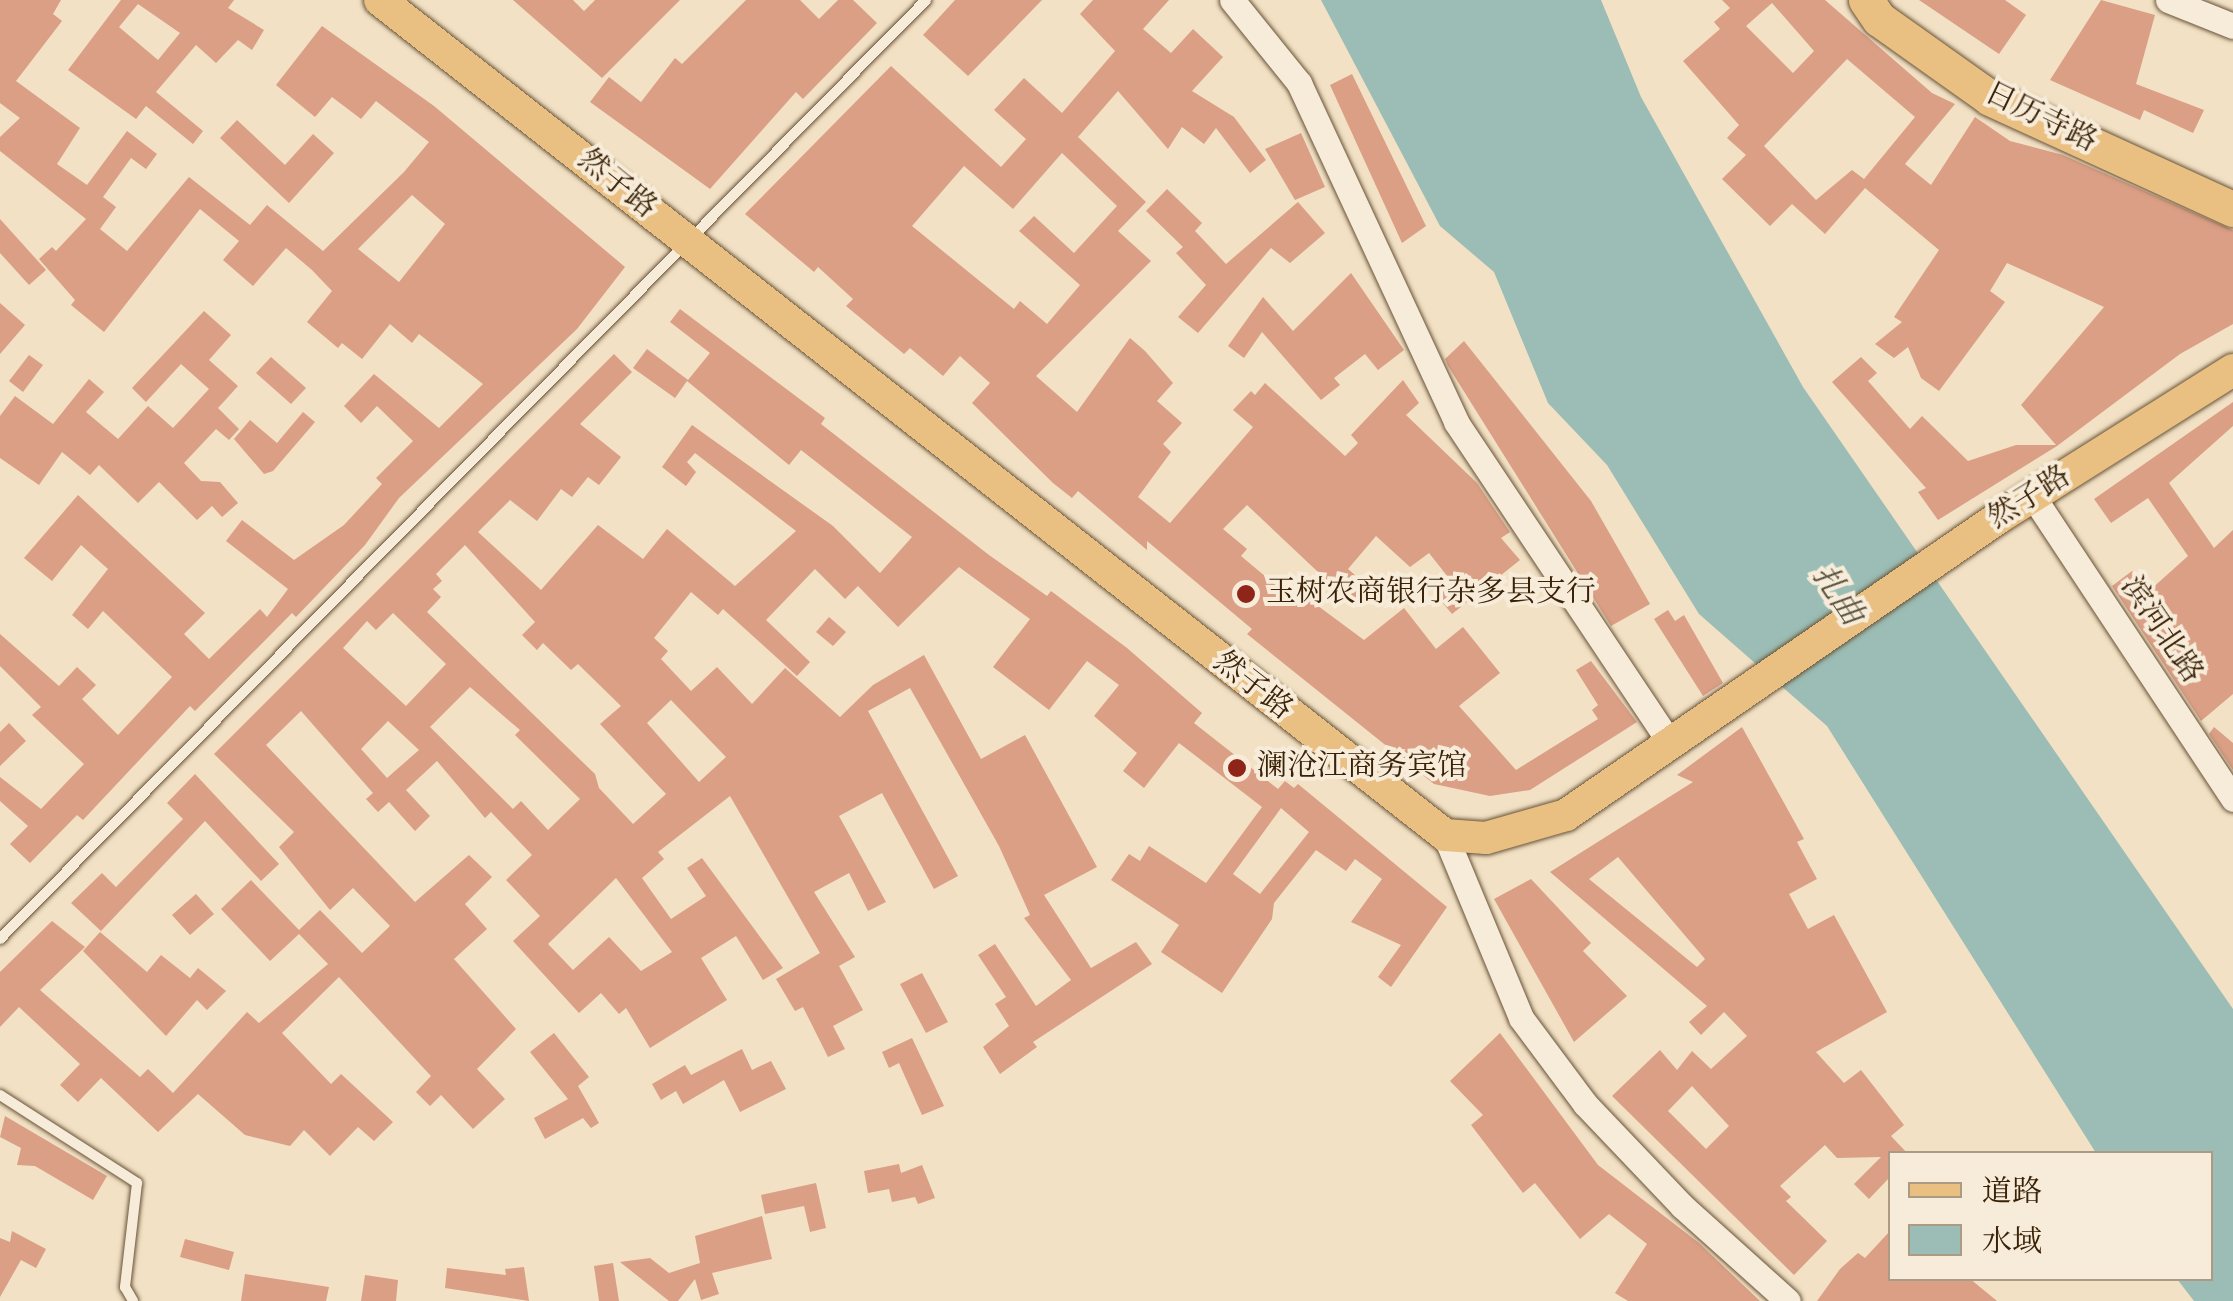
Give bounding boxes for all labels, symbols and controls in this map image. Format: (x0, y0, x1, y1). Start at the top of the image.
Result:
street label: 日历寺路 (1978, 77, 2102, 161)
street label: 然子路 (570, 143, 662, 227)
street label: 然子路 (1982, 460, 2078, 538)
water label: 扎曲 (1802, 559, 1870, 633)
street label: 滨河北路 (2112, 571, 2208, 691)
place label: 玉树农商银行杂多县支行 (1266, 576, 1596, 612)
marker: 玉树农商银行杂多县支行 (1235, 583, 1257, 605)
street label: 然子路 (1205, 645, 1299, 729)
place label: 澜沧江商务宾馆 (1257, 750, 1467, 786)
marker: 澜沧江商务宾馆 (1226, 757, 1248, 779)
legend (1888, 1151, 2213, 1281)
text: 道路 (1982, 1172, 2042, 1215)
text: 水域 (1982, 1222, 2042, 1265)

